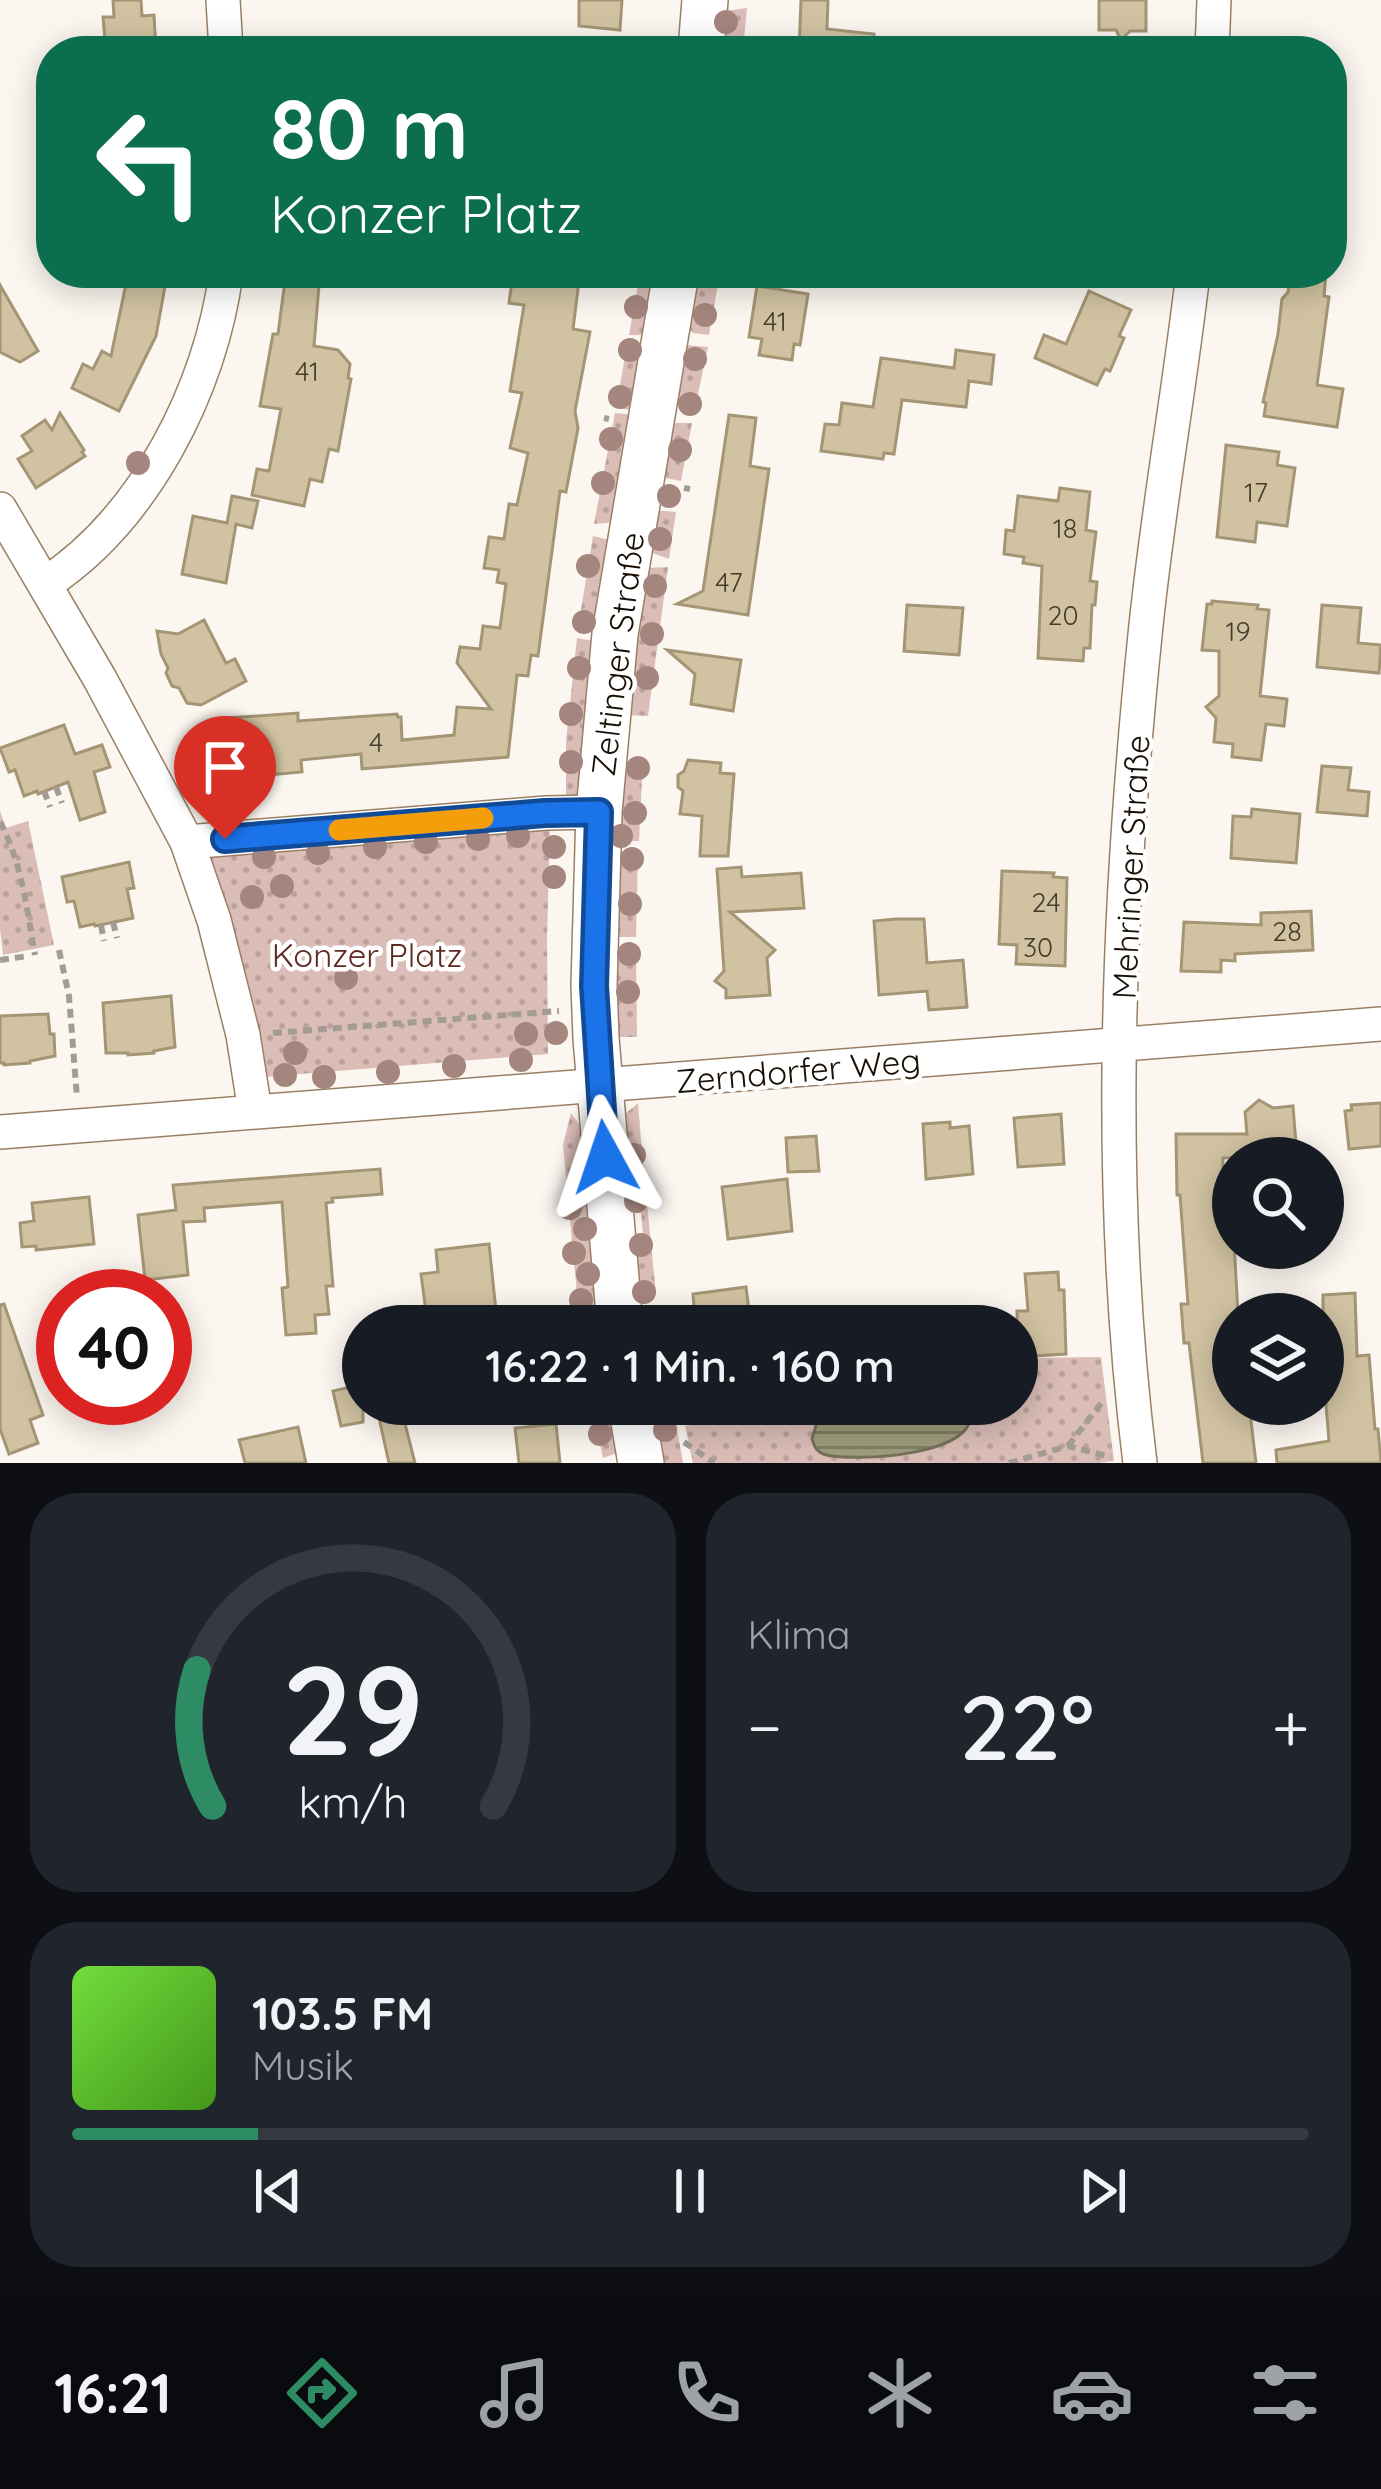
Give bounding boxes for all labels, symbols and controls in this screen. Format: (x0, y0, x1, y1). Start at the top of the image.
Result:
text: 80 m (270, 75, 469, 180)
icon: left (72, 84, 228, 240)
text: Konzer Platz (270, 179, 582, 247)
house number: 41 (763, 304, 787, 338)
house number: 41 (295, 354, 319, 388)
house number: 17 (1244, 475, 1268, 509)
house number: 18 (1053, 511, 1077, 545)
street label: Zeltinger Straße (582, 530, 652, 778)
house number: 47 (715, 565, 743, 599)
house number: 20 (1047, 598, 1079, 632)
house number: 19 (1225, 614, 1251, 648)
pin (174, 716, 276, 839)
house number: 4 (369, 725, 383, 759)
icon: arrive (192, 734, 258, 800)
street label: Mehringer Straße (1103, 734, 1157, 1000)
house number: 24 (1032, 885, 1060, 919)
house number: 28 (1272, 914, 1302, 948)
house number: 30 (1023, 930, 1053, 964)
park label: Konzer Platz (272, 934, 462, 975)
street label: Zerndorfer Weg (674, 1039, 922, 1101)
position arrow (542, 1094, 668, 1220)
map controls (1212, 1137, 1344, 1425)
button: search (1212, 1137, 1344, 1269)
speed limit sign: 40 (36, 1269, 192, 1425)
button: layers (1212, 1293, 1344, 1425)
text: 16:22 · 1 Min. · 160 m (485, 1337, 895, 1393)
text: Klima (748, 1610, 850, 1659)
text: 29 (282, 1630, 424, 1786)
text: 22° (959, 1670, 1094, 1783)
text: − (748, 1685, 782, 1768)
text: + (1272, 1685, 1309, 1768)
text: km/h (298, 1774, 407, 1828)
text: 103.5 FM (252, 1985, 433, 2041)
text: Musik (252, 2041, 354, 2090)
icon: previous (245, 2158, 311, 2224)
icon: pause (657, 2158, 723, 2224)
icon: next (1070, 2158, 1136, 2224)
icon: directions (280, 2351, 364, 2435)
icon: music (473, 2351, 557, 2435)
icon: phone (665, 2351, 749, 2435)
icon: climate (858, 2351, 942, 2435)
icon: car (1050, 2351, 1134, 2435)
icon: filters (1243, 2351, 1327, 2435)
text: 16:21 (54, 2359, 172, 2427)

